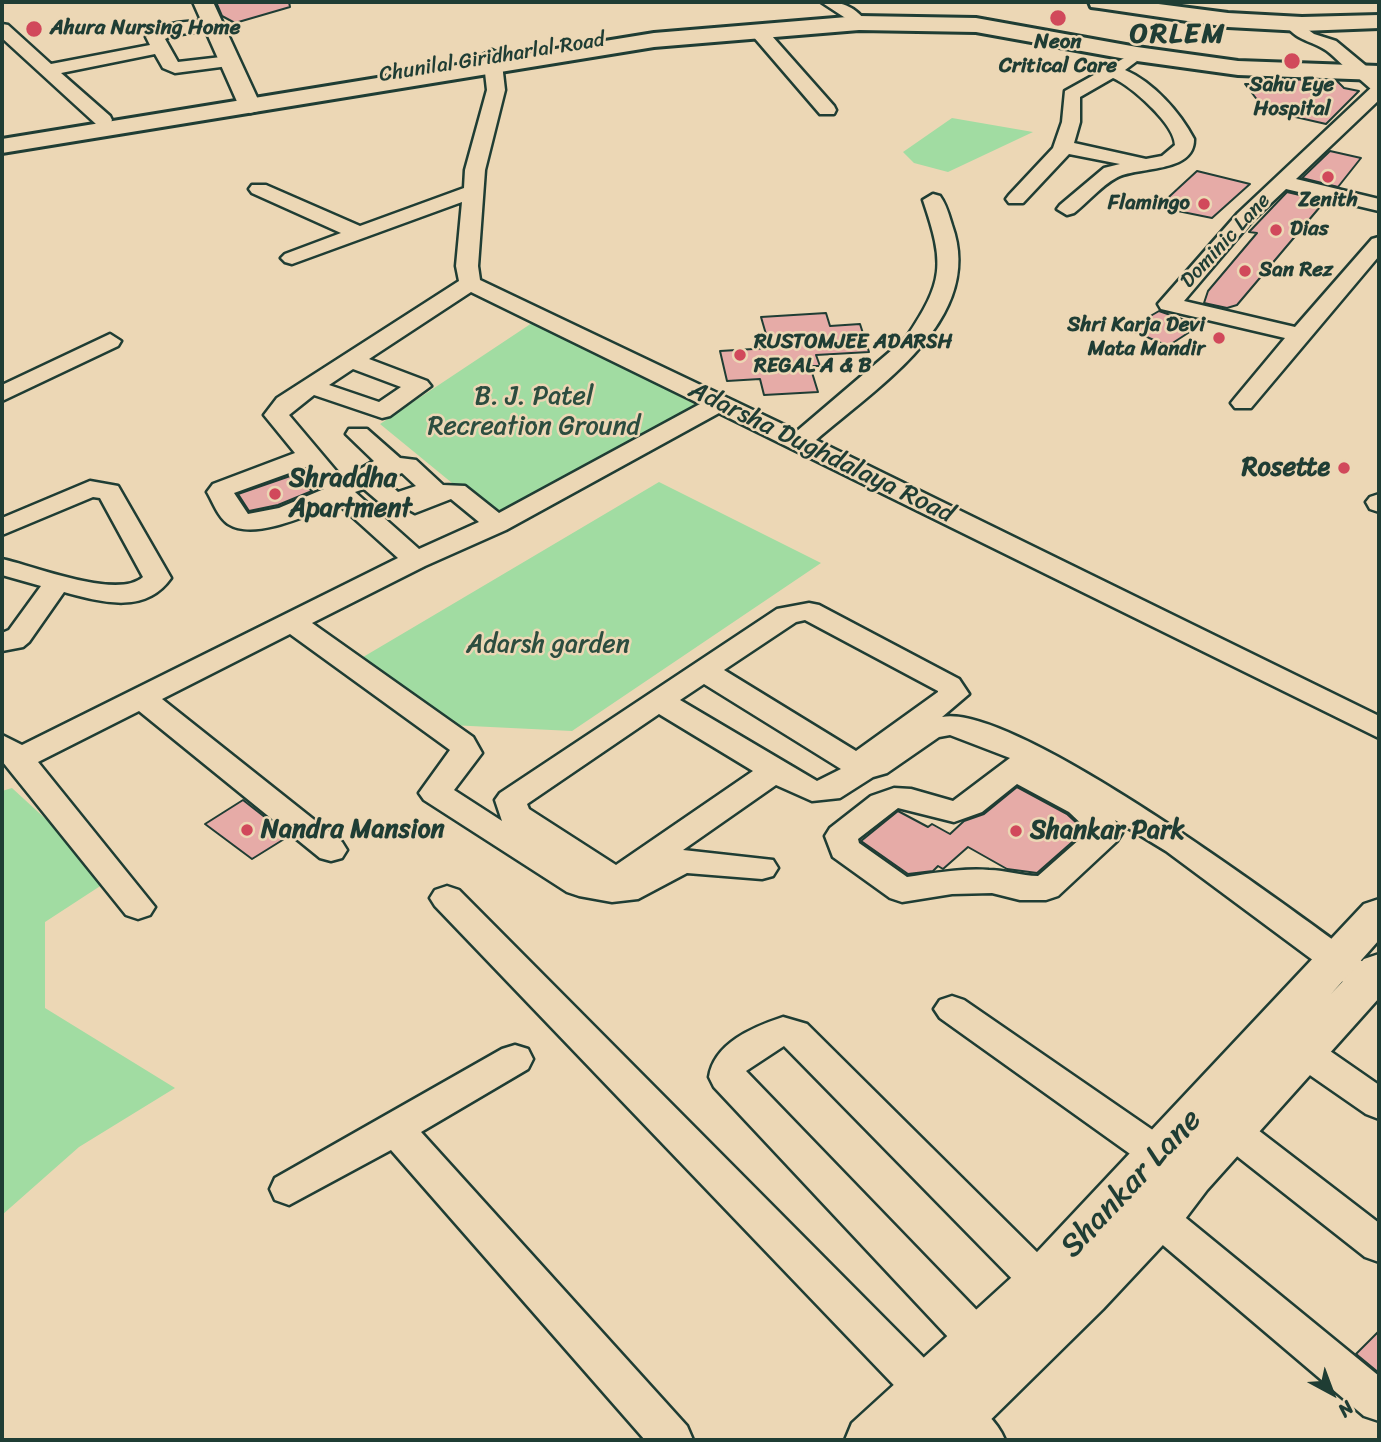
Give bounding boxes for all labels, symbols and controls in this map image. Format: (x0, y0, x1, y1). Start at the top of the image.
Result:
marker: Neon Critical Care (1048, 8, 1068, 28)
place label: Ahura Nursing Home (50, 16, 240, 42)
district label: ORLEM (1131, 18, 1225, 52)
marker: Ahura Nursing Home (24, 19, 44, 39)
street label: Chunilal Giridharlal Road (377, 28, 607, 88)
place label: Neon Critical Care (999, 30, 1117, 80)
marker: Sahu Eye Hospital (1282, 51, 1302, 71)
place label: Sahu Eye Hospital (1250, 73, 1334, 123)
marker: Zenith (1320, 169, 1336, 185)
street label: Dominic Lane (1176, 188, 1276, 294)
place label: Zenith (1298, 188, 1358, 214)
place label: Flamingo (1108, 191, 1190, 217)
marker: Flamingo (1196, 196, 1212, 212)
place label: Dias (1290, 217, 1329, 243)
marker: Dias (1268, 222, 1284, 238)
place label: San Rez (1259, 258, 1333, 284)
marker: San Rez (1237, 263, 1253, 279)
place label: Shri Karja Devi Mata Mandir (1067, 313, 1205, 363)
place label: RUSTOMJEE ADARSH REGAL A & B (754, 330, 952, 380)
marker: Shri Karja Devi Mata Mandir (1211, 330, 1227, 346)
marker: RUSTOMJEE ADARSH REGAL A & B (732, 347, 748, 363)
street label: Adarsha Dughdalaya Road (683, 375, 959, 531)
park label: B. J. Patel Recreation Ground (428, 381, 640, 442)
place label: Rosette (1242, 452, 1330, 484)
marker: Rosette (1336, 460, 1352, 476)
place label: Shraddha Apartment (289, 463, 412, 524)
marker: Shraddha Apartment (267, 486, 283, 502)
park label: Adarsh garden (466, 629, 630, 661)
place label: Nandra Mansion (261, 814, 445, 846)
place label: Shankar Park (1030, 815, 1185, 847)
marker: Nandra Mansion (239, 822, 255, 838)
marker: Shankar Park (1008, 823, 1024, 839)
street label: Shankar Lane (1053, 1102, 1211, 1266)
north arrow (1297, 1358, 1367, 1428)
text: N (1330, 1392, 1362, 1426)

